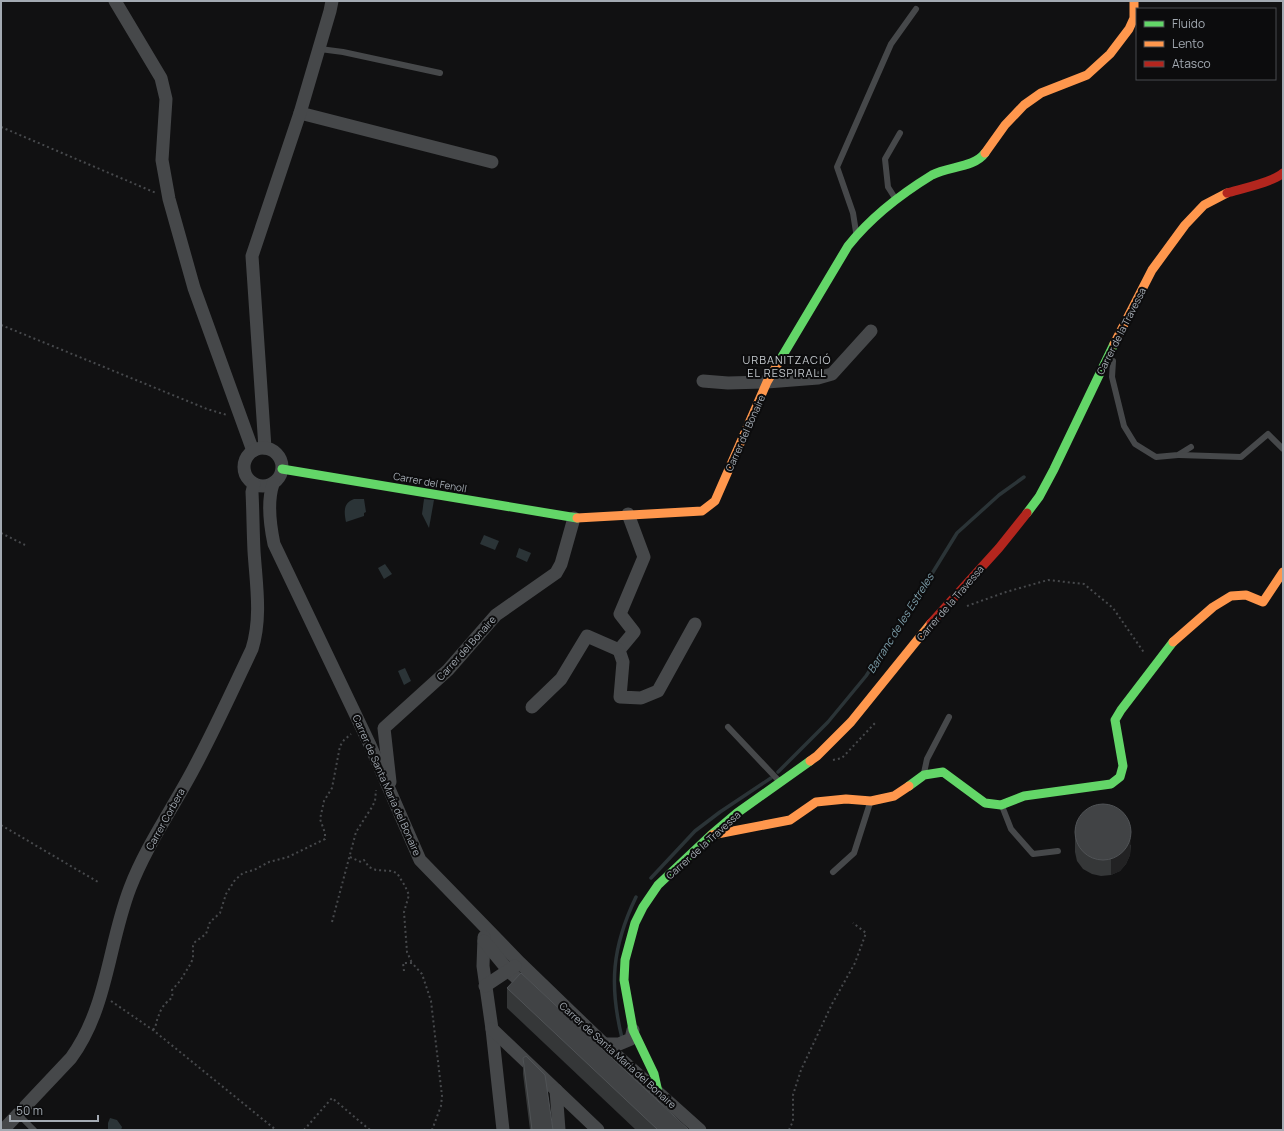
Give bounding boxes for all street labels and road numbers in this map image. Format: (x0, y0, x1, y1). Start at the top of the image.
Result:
street label: Carrer de la Travessa (1093, 285, 1149, 377)
street label: Carrer del Bonaire (722, 392, 768, 474)
street label: Carrer del Fenoll (392, 469, 468, 495)
street label: Carrer de la Travessa (913, 562, 987, 644)
street label: Carrer del Bonaire (433, 613, 499, 683)
street label: Carrer de Santa María del Bonaire (349, 712, 425, 858)
street label: Carrer Corbera (142, 786, 188, 852)
street label: Carrer de la Travessa (663, 808, 743, 882)
street label: Carrer de Santa María del Bonaire (556, 999, 680, 1112)

